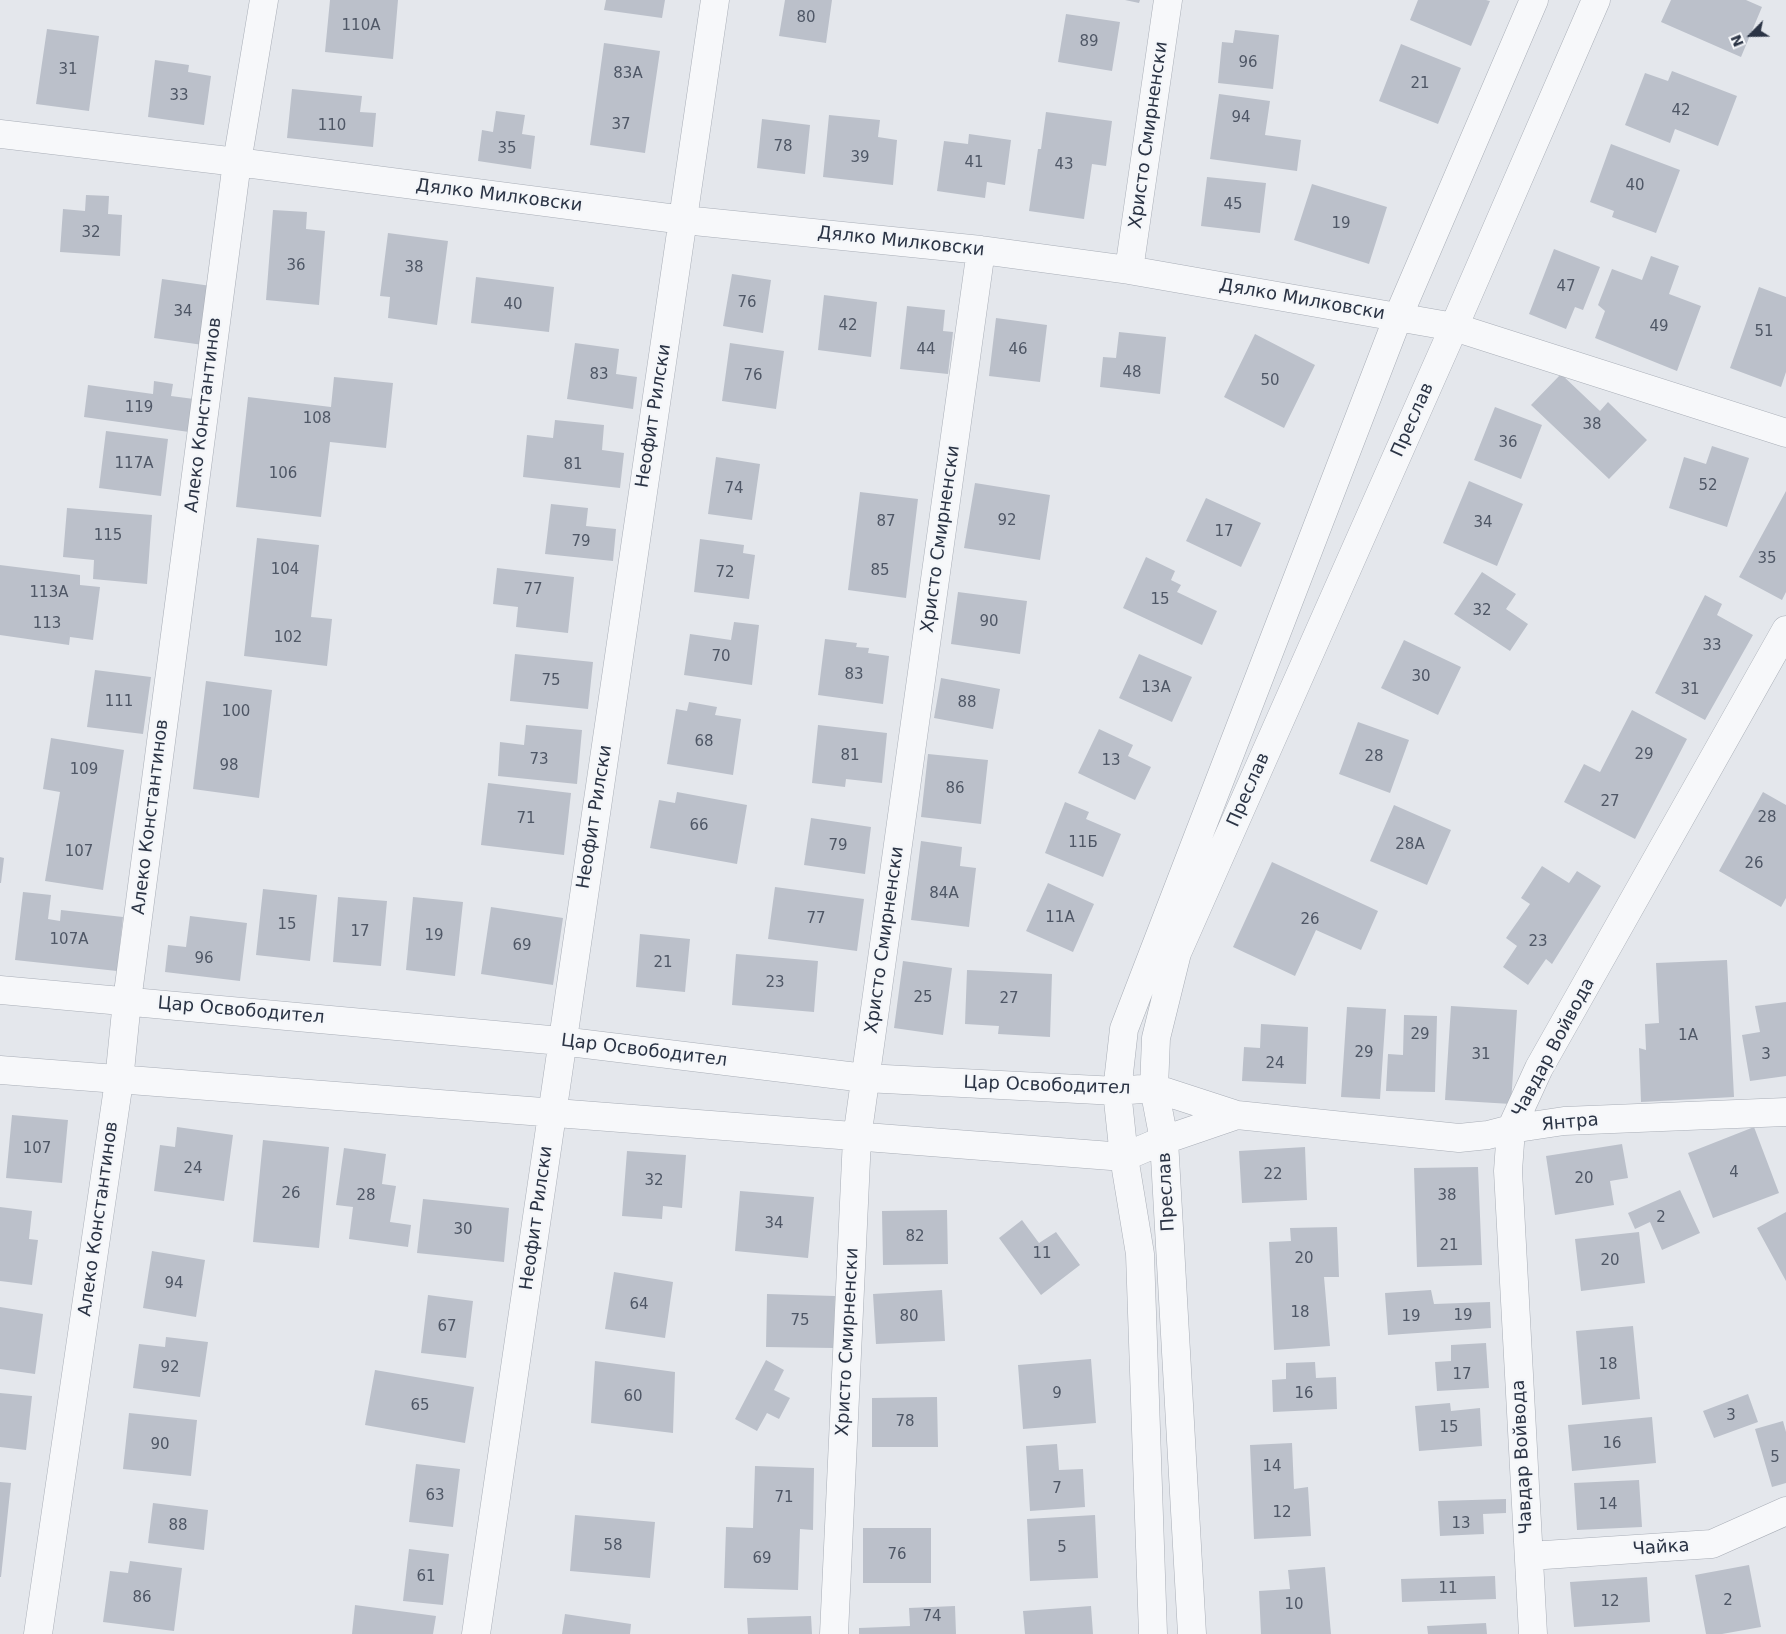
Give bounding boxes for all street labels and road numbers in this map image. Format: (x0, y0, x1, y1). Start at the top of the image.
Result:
street label: Христо Смирненски (1125, 40, 1173, 230)
street label: Дялко Милковски (414, 175, 584, 217)
street label: Дялко Милковски (816, 222, 986, 262)
street label: Дялко Милковски (1218, 275, 1386, 325)
street label: Алеко Константинов (181, 316, 227, 514)
street label: Неофит Рилски (632, 342, 676, 490)
street label: Преслав (1387, 379, 1439, 461)
street label: Христо Смирненски (917, 444, 965, 634)
street label: Алеко Константинов (128, 718, 174, 916)
street label: Неофит Рилски (573, 743, 617, 891)
street label: Преслав (1223, 749, 1275, 831)
street label: Христо Смирненски (861, 845, 909, 1035)
street label: Чавдар Войвода (1508, 975, 1600, 1121)
street label: Цар Освободител (157, 993, 325, 1029)
street label: Цар Освободител (560, 1030, 728, 1072)
street label: Цар Освободител (963, 1072, 1131, 1100)
street label: Янтра (1541, 1110, 1599, 1136)
street label: Алеко Константинов (75, 1120, 123, 1318)
street label: Неофит Рилски (516, 1144, 558, 1292)
street label: Преслав (1154, 1152, 1180, 1232)
street label: Христо Смирненски (832, 1247, 864, 1437)
street label: Чавдар Войвода (1508, 1379, 1538, 1535)
street label: Чайка (1632, 1535, 1690, 1561)

